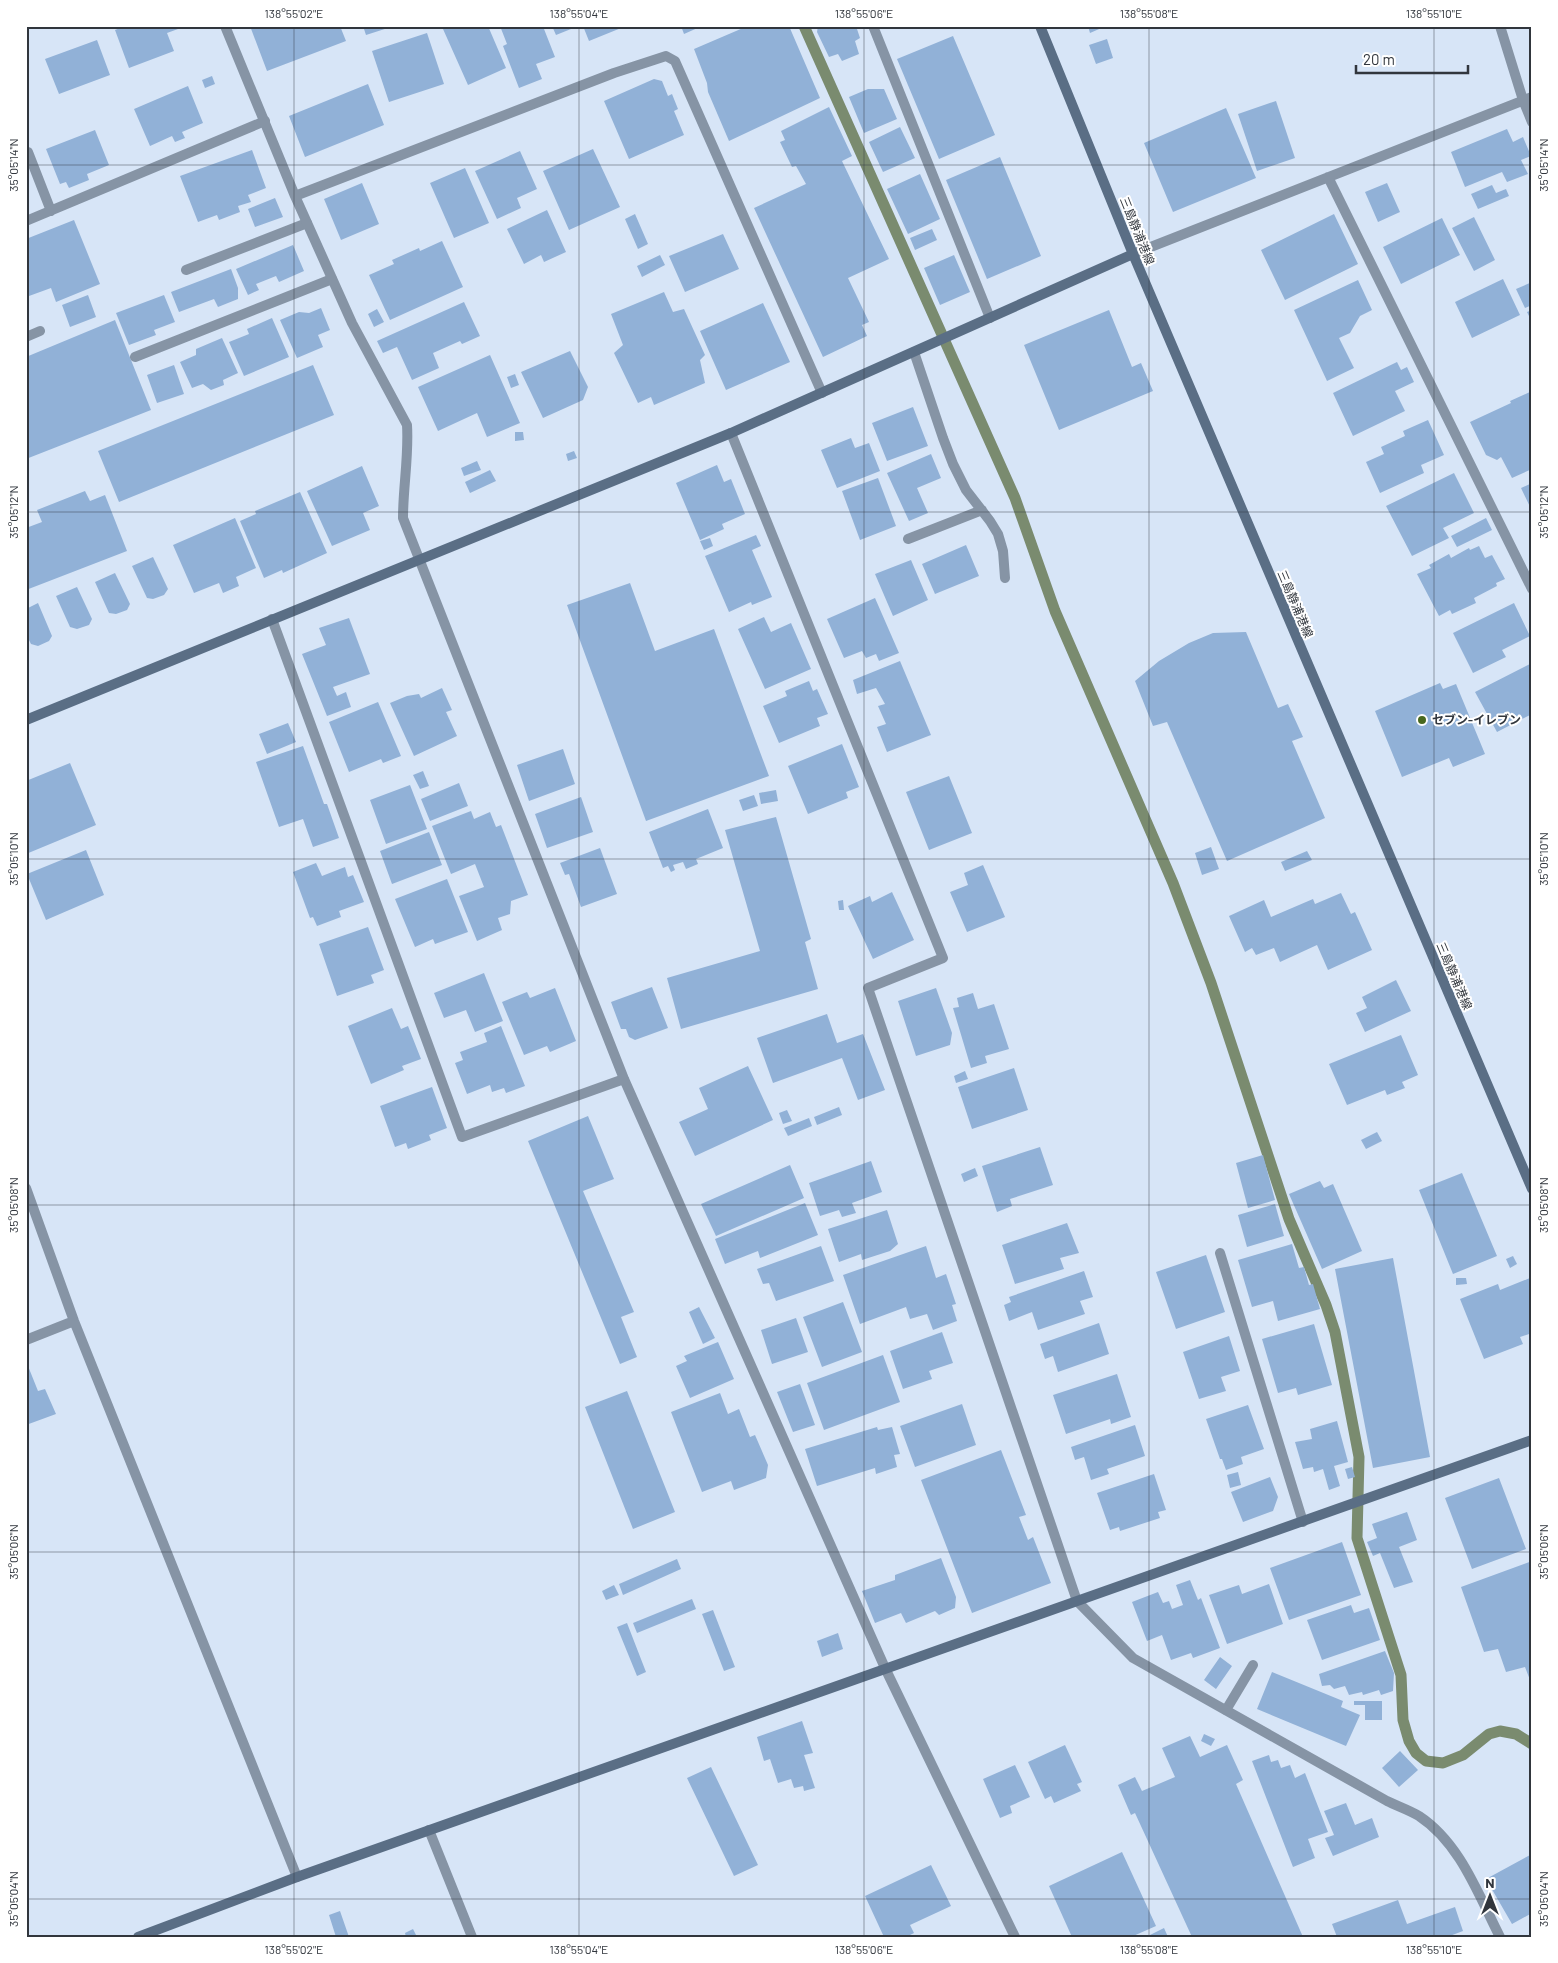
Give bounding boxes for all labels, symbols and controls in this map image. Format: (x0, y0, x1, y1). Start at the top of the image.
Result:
text: 138°55'02"E (265, 6, 323, 20)
text: 138°55'04"E (550, 6, 608, 20)
text: 138°55'06"E (835, 6, 893, 20)
text: 138°55'08"E (1120, 6, 1178, 20)
text: 138°55'10"E (1406, 6, 1462, 20)
scale bar (1356, 42, 1468, 74)
text: 20 m (1363, 50, 1395, 68)
text: 35°05'14"N (6, 138, 20, 192)
text: 35°05'14"N (1536, 138, 1550, 192)
street label: 三島静浦港線 (1118, 195, 1158, 267)
text: 35°05'12"N (6, 485, 20, 539)
text: 35°05'12"N (1536, 485, 1550, 539)
street label: 三島静浦港線 (1275, 568, 1316, 639)
place label: セブン-イレブン (1432, 712, 1521, 726)
marker: セブン-イレブン (1416, 714, 1428, 726)
text: 35°05'10"N (6, 832, 20, 886)
text: 35°05'10"N (1536, 832, 1550, 886)
street label: 三島静浦港線 (1434, 940, 1475, 1011)
text: 35°05'08"N (6, 1177, 20, 1233)
text: 35°05'08"N (1536, 1177, 1550, 1233)
text: 35°05'06"N (6, 1524, 20, 1580)
text: 35°05'06"N (1536, 1524, 1550, 1580)
north arrow (1466, 1870, 1516, 1920)
text: 35°05'04"N (6, 1871, 20, 1927)
text: 35°05'04"N (1536, 1871, 1550, 1927)
text: N (1485, 1874, 1495, 1891)
text: 138°55'02"E (265, 1942, 323, 1956)
text: 138°55'04"E (550, 1942, 608, 1956)
text: 138°55'06"E (835, 1942, 893, 1956)
text: 138°55'08"E (1120, 1942, 1178, 1956)
text: 138°55'10"E (1406, 1942, 1462, 1956)

